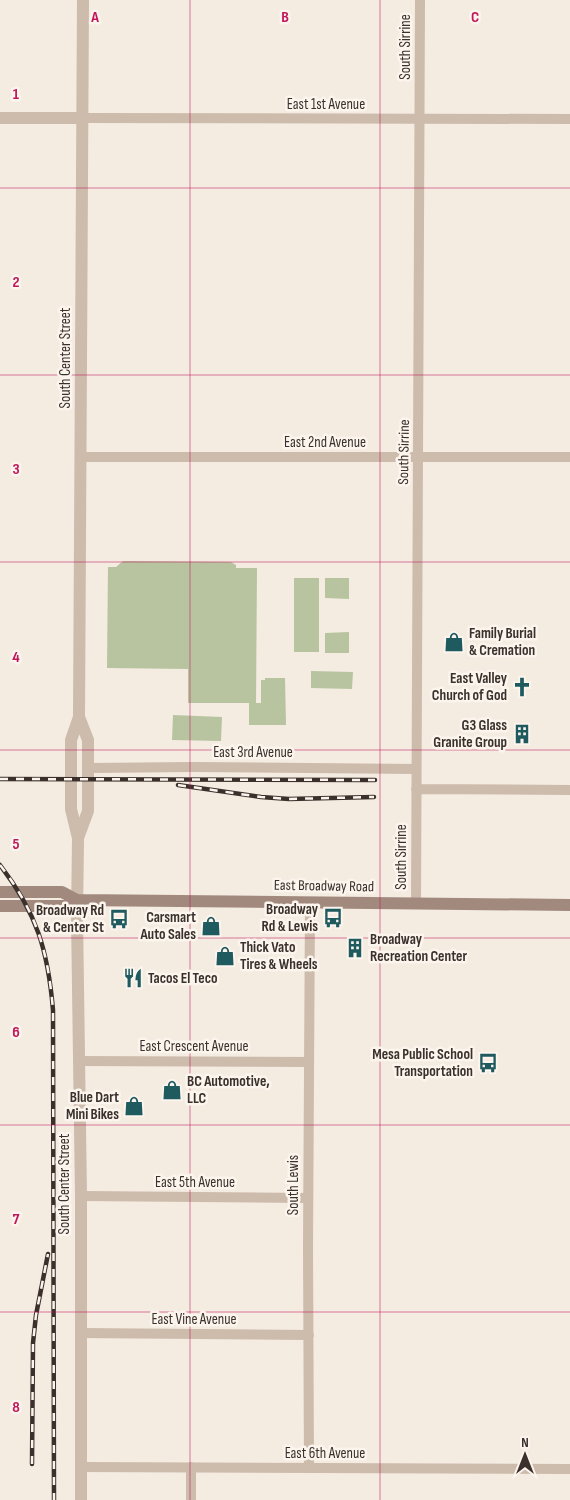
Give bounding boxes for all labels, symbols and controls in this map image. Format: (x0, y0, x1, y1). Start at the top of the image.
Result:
text: A (90, 8, 99, 27)
text: B (281, 8, 289, 27)
text: C (471, 8, 479, 27)
street label: South Sirrine (396, 14, 415, 80)
text: 1 (13, 85, 20, 104)
street label: East 1st Avenue (287, 95, 365, 114)
text: 2 (12, 273, 20, 292)
street label: South Center Street (56, 307, 75, 408)
street label: South Sirrine (394, 419, 414, 485)
street label: East 2nd Avenue (284, 433, 366, 452)
text: 3 (12, 460, 20, 479)
place label: Family Burial & Cremation (469, 624, 536, 660)
shop icon: Family Burial & Cremation (443, 631, 465, 653)
text: 4 (12, 648, 20, 667)
place label: East Valley Church of God (432, 669, 508, 705)
church icon: East Valley Church of God (511, 676, 533, 698)
place label: G3 Glass Granite Group (433, 716, 507, 752)
building icon: G3 Glass Granite Group (511, 723, 533, 745)
street label: East 3rd Avenue (213, 743, 293, 762)
street label: South Sirrine (392, 824, 411, 890)
text: 5 (12, 835, 20, 854)
street label: East Broadway Road (274, 876, 374, 896)
place label: Broadway Rd & Lewis (262, 900, 319, 936)
place label: Broadway Rd & Center St (36, 901, 104, 937)
bus stop icon: Broadway Rd & Lewis (322, 907, 344, 929)
bus stop icon: Broadway Rd & Center St (108, 908, 130, 930)
place label: Carsmart Auto Sales (139, 908, 196, 944)
shop icon: Carsmart Auto Sales (200, 915, 222, 937)
place label: Broadway Recreation Center (370, 930, 467, 966)
building icon: Broadway Recreation Center (344, 937, 366, 959)
place label: Thick Vato Tires & Wheels (240, 938, 318, 974)
shop icon: Thick Vato Tires & Wheels (214, 945, 236, 967)
restaurant icon: Tacos El Teco (122, 967, 144, 989)
place label: Tacos El Teco (148, 969, 217, 988)
text: 6 (12, 1023, 20, 1042)
street label: East Crescent Avenue (140, 1037, 248, 1056)
place label: Mesa Public School Transportation (372, 1045, 473, 1081)
bus stop icon: Mesa Public School Transportation (477, 1052, 499, 1074)
place label: BC Automotive, LLC (187, 1072, 270, 1108)
shop icon: BC Automotive, LLC (161, 1079, 183, 1101)
place label: Blue Dart Mini Bikes (66, 1088, 119, 1124)
shop icon: Blue Dart Mini Bikes (123, 1095, 145, 1117)
street label: South Center Street (55, 1133, 74, 1234)
street label: South Lewis (284, 1155, 303, 1215)
street label: East 5th Avenue (155, 1173, 235, 1192)
text: 7 (13, 1210, 20, 1229)
street label: East Vine Avenue (151, 1310, 237, 1329)
text: 8 (12, 1398, 20, 1417)
north arrow (500, 1430, 550, 1480)
text: N (521, 1434, 529, 1451)
street label: East 6th Avenue (285, 1444, 365, 1463)

